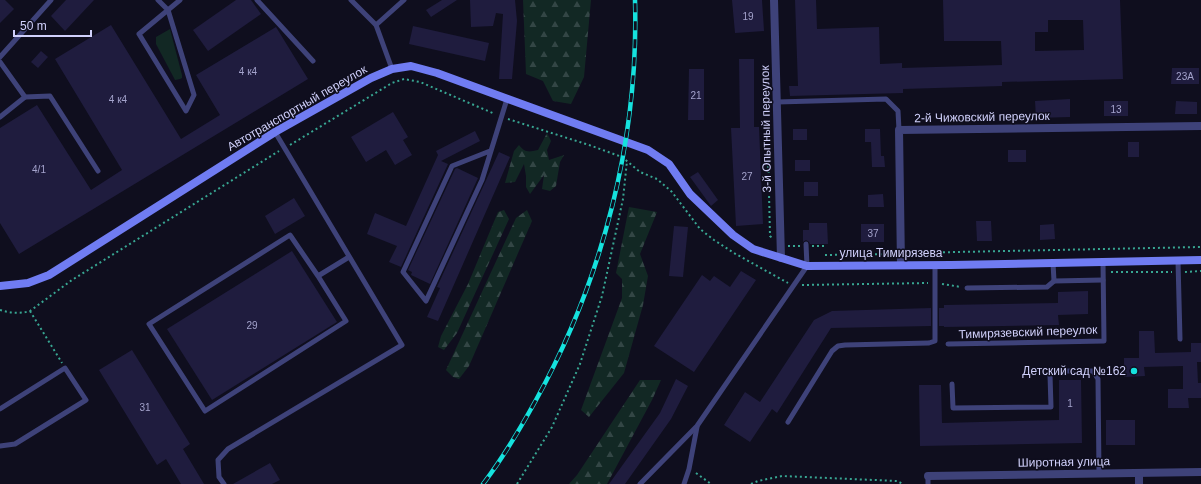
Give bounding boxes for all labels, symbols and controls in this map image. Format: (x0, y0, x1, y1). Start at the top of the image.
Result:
house number: 19 (742, 11, 754, 22)
scale bar (14, 12, 91, 38)
text: 50 m (20, 19, 47, 33)
street label: Автотранспортный переулок (225, 62, 370, 154)
street label: 3-й Опытный переулок (758, 65, 774, 193)
house number: 4 к4 (239, 66, 258, 77)
house number: 23А (1176, 71, 1194, 82)
house number: 21 (690, 90, 702, 101)
house number: 4 к4 (109, 94, 128, 105)
house number: 13 (1110, 104, 1122, 115)
street label: 2-й Чижовский переулок (914, 109, 1051, 125)
house number: 4/1 (32, 164, 46, 175)
house number: 27 (741, 171, 753, 182)
house number: 37 (867, 228, 879, 239)
street label: улица Тимирязева (840, 246, 943, 260)
house number: 29 (246, 320, 258, 331)
street label: Тимирязевский переулок (958, 323, 1098, 341)
place label: Детский сад №162 (1022, 364, 1126, 378)
marker: Детский сад №162 (1129, 366, 1139, 376)
house number: 1 (1067, 398, 1073, 409)
house number: 31 (139, 402, 151, 413)
street label: Широтная улица (1018, 454, 1111, 470)

